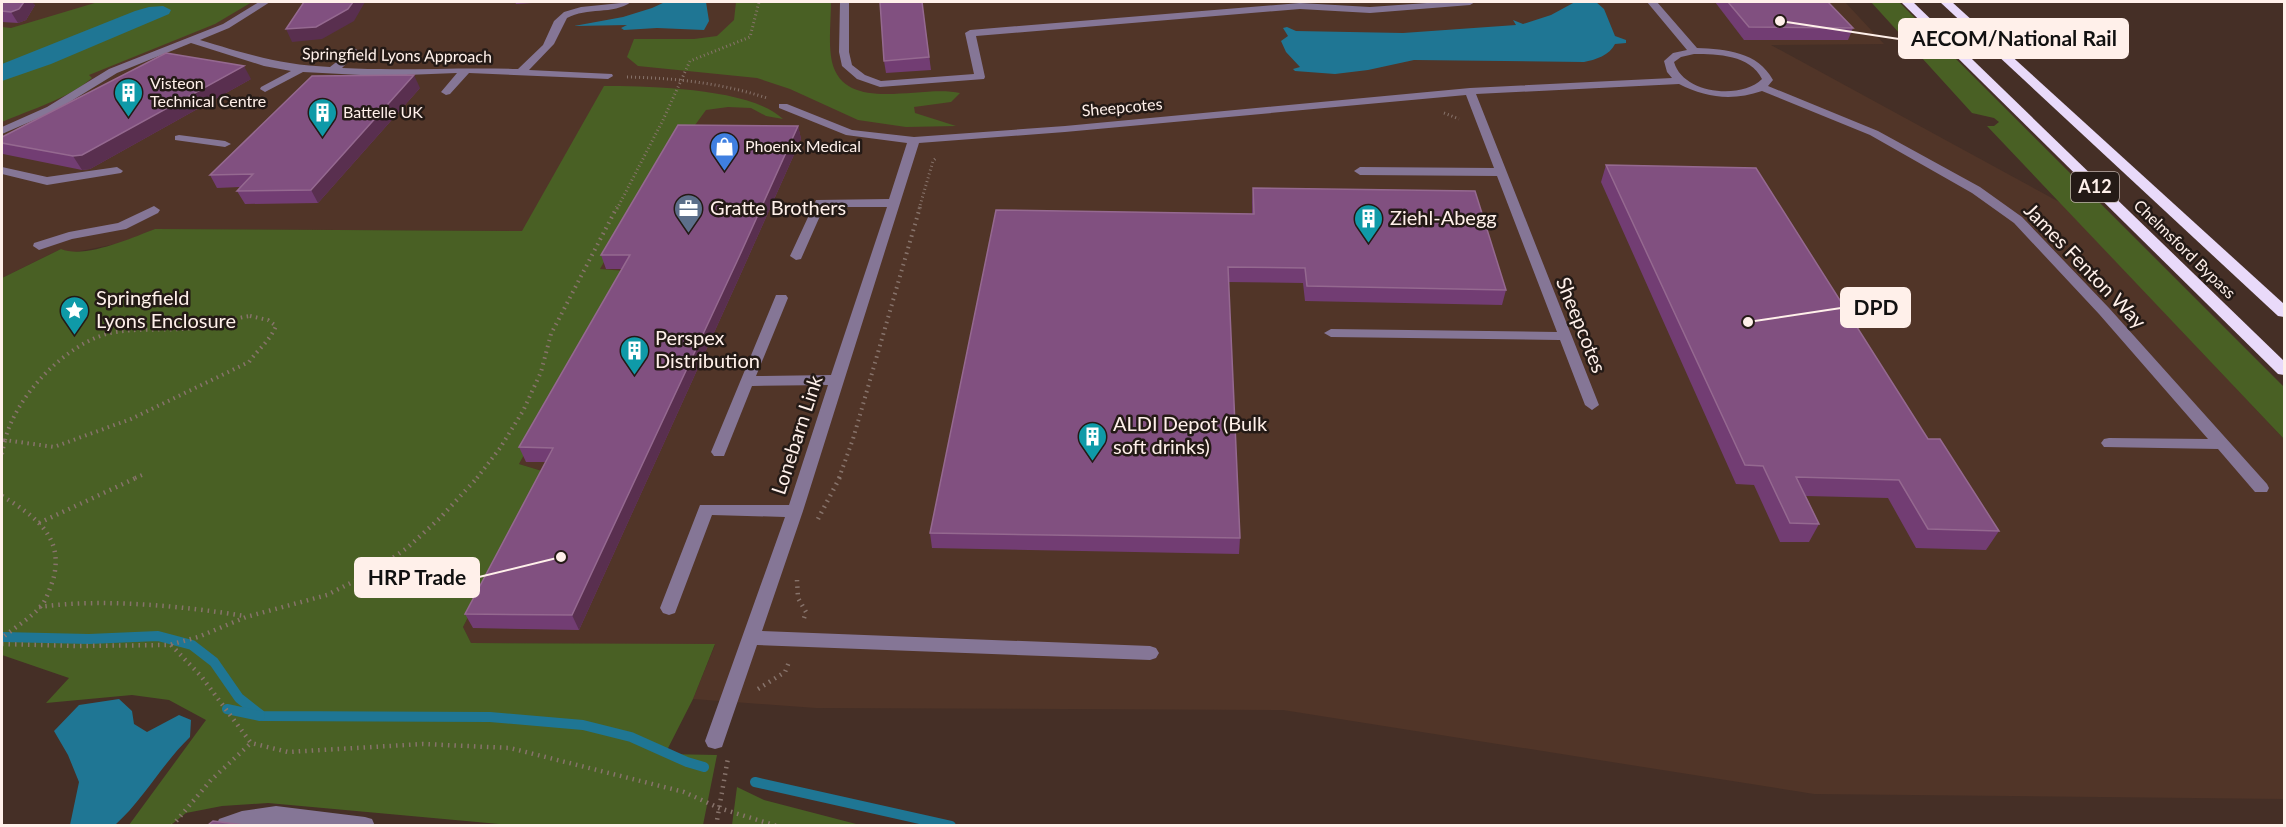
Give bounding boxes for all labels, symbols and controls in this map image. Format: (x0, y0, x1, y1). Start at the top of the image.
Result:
callout: AECOM/National Rail (1899, 19, 2128, 58)
text: AECOM/National Rail (1910, 25, 2117, 50)
street label: Springfield Lyons Approach (302, 43, 492, 66)
place label: Visteon Technical Centre (150, 73, 266, 110)
building icon: Visteon Technical Centre (113, 76, 145, 118)
street label: Sheepcotes (1081, 94, 1163, 119)
building icon: Battelle UK (306, 96, 338, 138)
place label: Battelle UK (343, 102, 423, 121)
shop icon: Phoenix Medical (708, 130, 740, 172)
place label: Phoenix Medical (745, 136, 861, 155)
road number: A12 (2071, 172, 2119, 202)
office icon: Gratte Brothers (673, 192, 705, 234)
place label: Gratte Brothers (710, 195, 846, 219)
street label: Chelmsford Bypass (2131, 195, 2240, 302)
street label: James Fenton Way (2020, 198, 2152, 333)
building icon: Ziehl-Abegg (1353, 202, 1385, 244)
place label: Ziehl-Abegg (1390, 205, 1497, 229)
street label: Sheepcotes (1552, 273, 1612, 376)
place label: Springfield Lyons Enclosure (96, 285, 236, 332)
callout: DPD (1841, 288, 1910, 327)
place icon: Springfield Lyons Enclosure (59, 294, 91, 336)
text: DPD (1854, 294, 1898, 319)
place label: Perspex Distribution (655, 325, 760, 372)
building icon: Perspex Distribution (618, 334, 650, 376)
street label: Lonebarn Link (766, 371, 827, 497)
place label: ALDI Depot (Bulk soft drinks) (1113, 411, 1268, 458)
building icon: ALDI Depot (Bulk soft drinks) (1076, 420, 1108, 462)
callout: HRP Trade (355, 558, 479, 597)
text: HRP Trade (368, 564, 466, 589)

